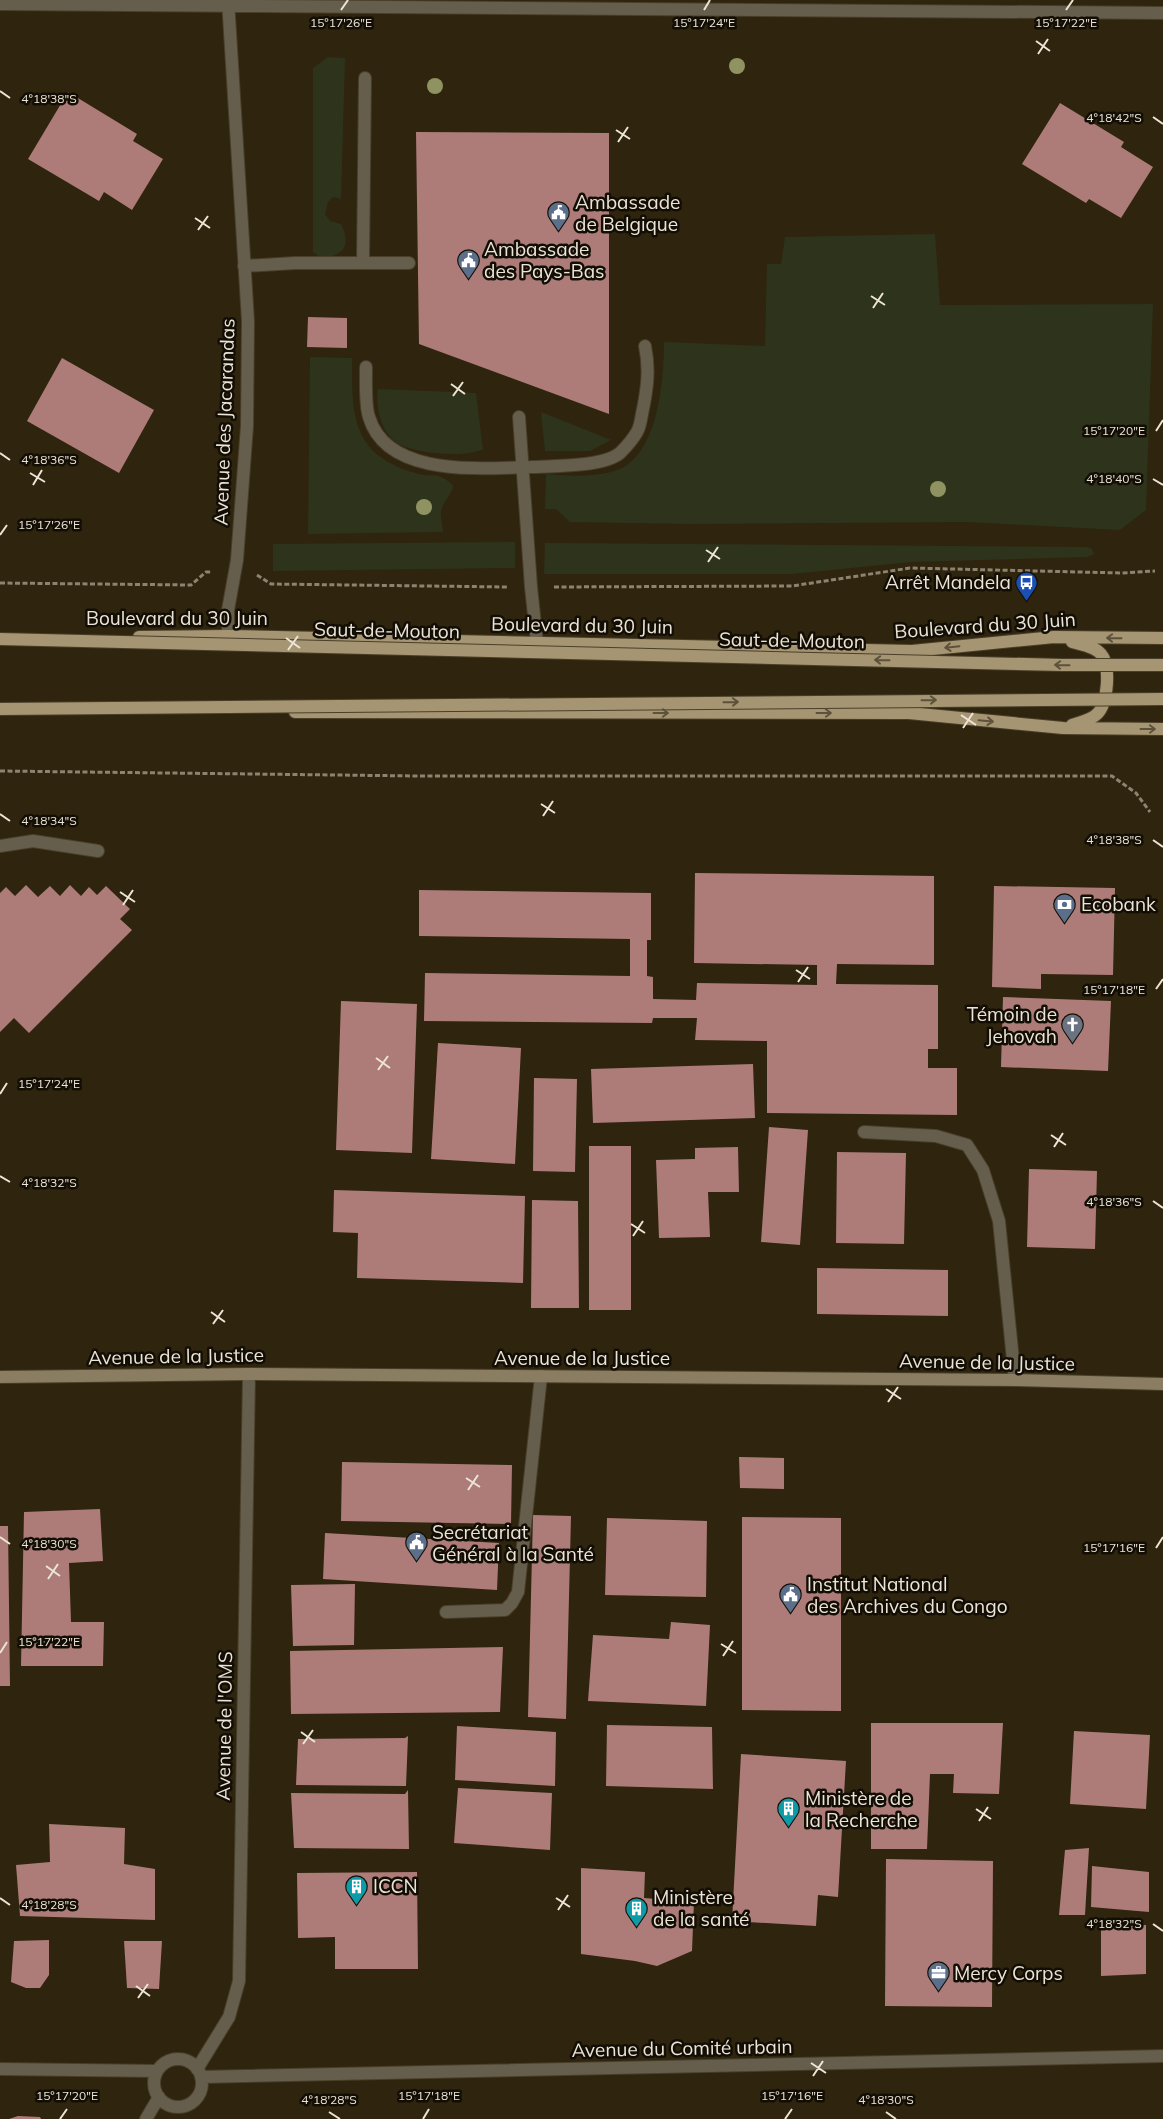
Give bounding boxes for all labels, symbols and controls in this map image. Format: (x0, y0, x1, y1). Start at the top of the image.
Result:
text: 15°17'26"E (310, 15, 372, 30)
text: 15°17'24"E (673, 15, 735, 30)
text: 15°17'22"E (1035, 15, 1097, 30)
text: 4°18'38"S (21, 91, 77, 106)
text: 4°18'42"S (1086, 110, 1142, 125)
place label: Ambassade de Belgique (575, 190, 680, 236)
public building icon: Ambassade de Belgique (547, 201, 571, 232)
place label: Ambassade des Pays-Bas (484, 237, 605, 283)
public building icon: Ambassade des Pays-Bas (456, 248, 480, 279)
street label: Avenue des Jacarandas (208, 318, 240, 526)
text: 15°17'20"E (1083, 423, 1145, 438)
text: 4°18'36"S (21, 452, 77, 467)
text: 4°18'40"S (1086, 471, 1142, 486)
text: 15°17'26"E (18, 517, 80, 532)
place label: Arrêt Mandela (885, 570, 1011, 594)
bus stop icon: Arrêt Mandela (1015, 570, 1039, 601)
street label: Boulevard du 30 Juin (86, 606, 268, 630)
street label: Boulevard du 30 Juin (893, 607, 1077, 643)
street label: Boulevard du 30 Juin (491, 611, 673, 639)
street label: Saut-de-Mouton (314, 617, 460, 643)
street label: Saut-de-Mouton (719, 627, 865, 653)
one-way arrow (1107, 633, 1123, 643)
one-way arrow (945, 642, 961, 652)
one-way arrow (874, 656, 890, 665)
one-way arrow (1054, 660, 1070, 670)
one-way arrow (920, 695, 936, 705)
one-way arrow (722, 697, 739, 707)
one-way arrow (652, 708, 669, 718)
one-way arrow (815, 708, 831, 718)
one-way arrow (978, 716, 994, 726)
one-way arrow (1140, 724, 1156, 734)
text: 4°18'34"S (21, 813, 77, 828)
text: 4°18'38"S (1086, 832, 1142, 847)
bank icon: Ecobank (1053, 892, 1077, 923)
place label: Ecobank (1081, 892, 1156, 916)
text: 15°17'18"E (1083, 982, 1145, 997)
place label: Témoin de Jehovah (967, 1002, 1057, 1048)
church icon: Témoin de Jehovah (1061, 1013, 1085, 1044)
text: 15°17'24"E (18, 1076, 80, 1091)
text: 4°18'32"S (21, 1175, 77, 1190)
text: 4°18'36"S (1086, 1194, 1142, 1209)
street label: Avenue de la Justice (88, 1342, 264, 1370)
street label: Avenue de la Justice (494, 1346, 670, 1370)
street label: Avenue de la Justice (899, 1348, 1075, 1376)
place label: Secrétariat Général à la Santé (432, 1520, 594, 1566)
public building icon: Secrétariat Général à la Santé (404, 1531, 428, 1562)
text: 4°18'30"S (21, 1536, 77, 1551)
text: 15°17'16"E (1083, 1540, 1145, 1555)
place label: Institut National des Archives du Congo (807, 1572, 1008, 1618)
public building icon: Institut National des Archives du Congo (779, 1583, 803, 1614)
text: 15°17'22"E (18, 1634, 80, 1649)
street label: Avenue de l'OMS (211, 1651, 237, 1801)
place label: Ministère de la Recherche (805, 1786, 918, 1832)
building icon: Ministère de la Recherche (777, 1797, 801, 1828)
building icon: ICCN (345, 1874, 369, 1905)
place label: ICCN (373, 1874, 418, 1898)
place label: Ministère de la santé (653, 1885, 749, 1931)
building icon: Ministère de la santé (625, 1896, 649, 1927)
text: 4°18'28"S (21, 1897, 77, 1912)
text: 4°18'32"S (1086, 1916, 1142, 1931)
office icon: Mercy Corps (926, 1961, 950, 1992)
place label: Mercy Corps (954, 1961, 1063, 1985)
street label: Avenue du Comité urbain (571, 2034, 793, 2062)
text: 15°17'20"E (36, 2088, 98, 2103)
text: 15°17'18"E (398, 2088, 460, 2103)
text: 15°17'16"E (761, 2088, 823, 2103)
text: 4°18'28"S (301, 2092, 357, 2107)
text: 4°18'30"S (858, 2092, 914, 2107)

